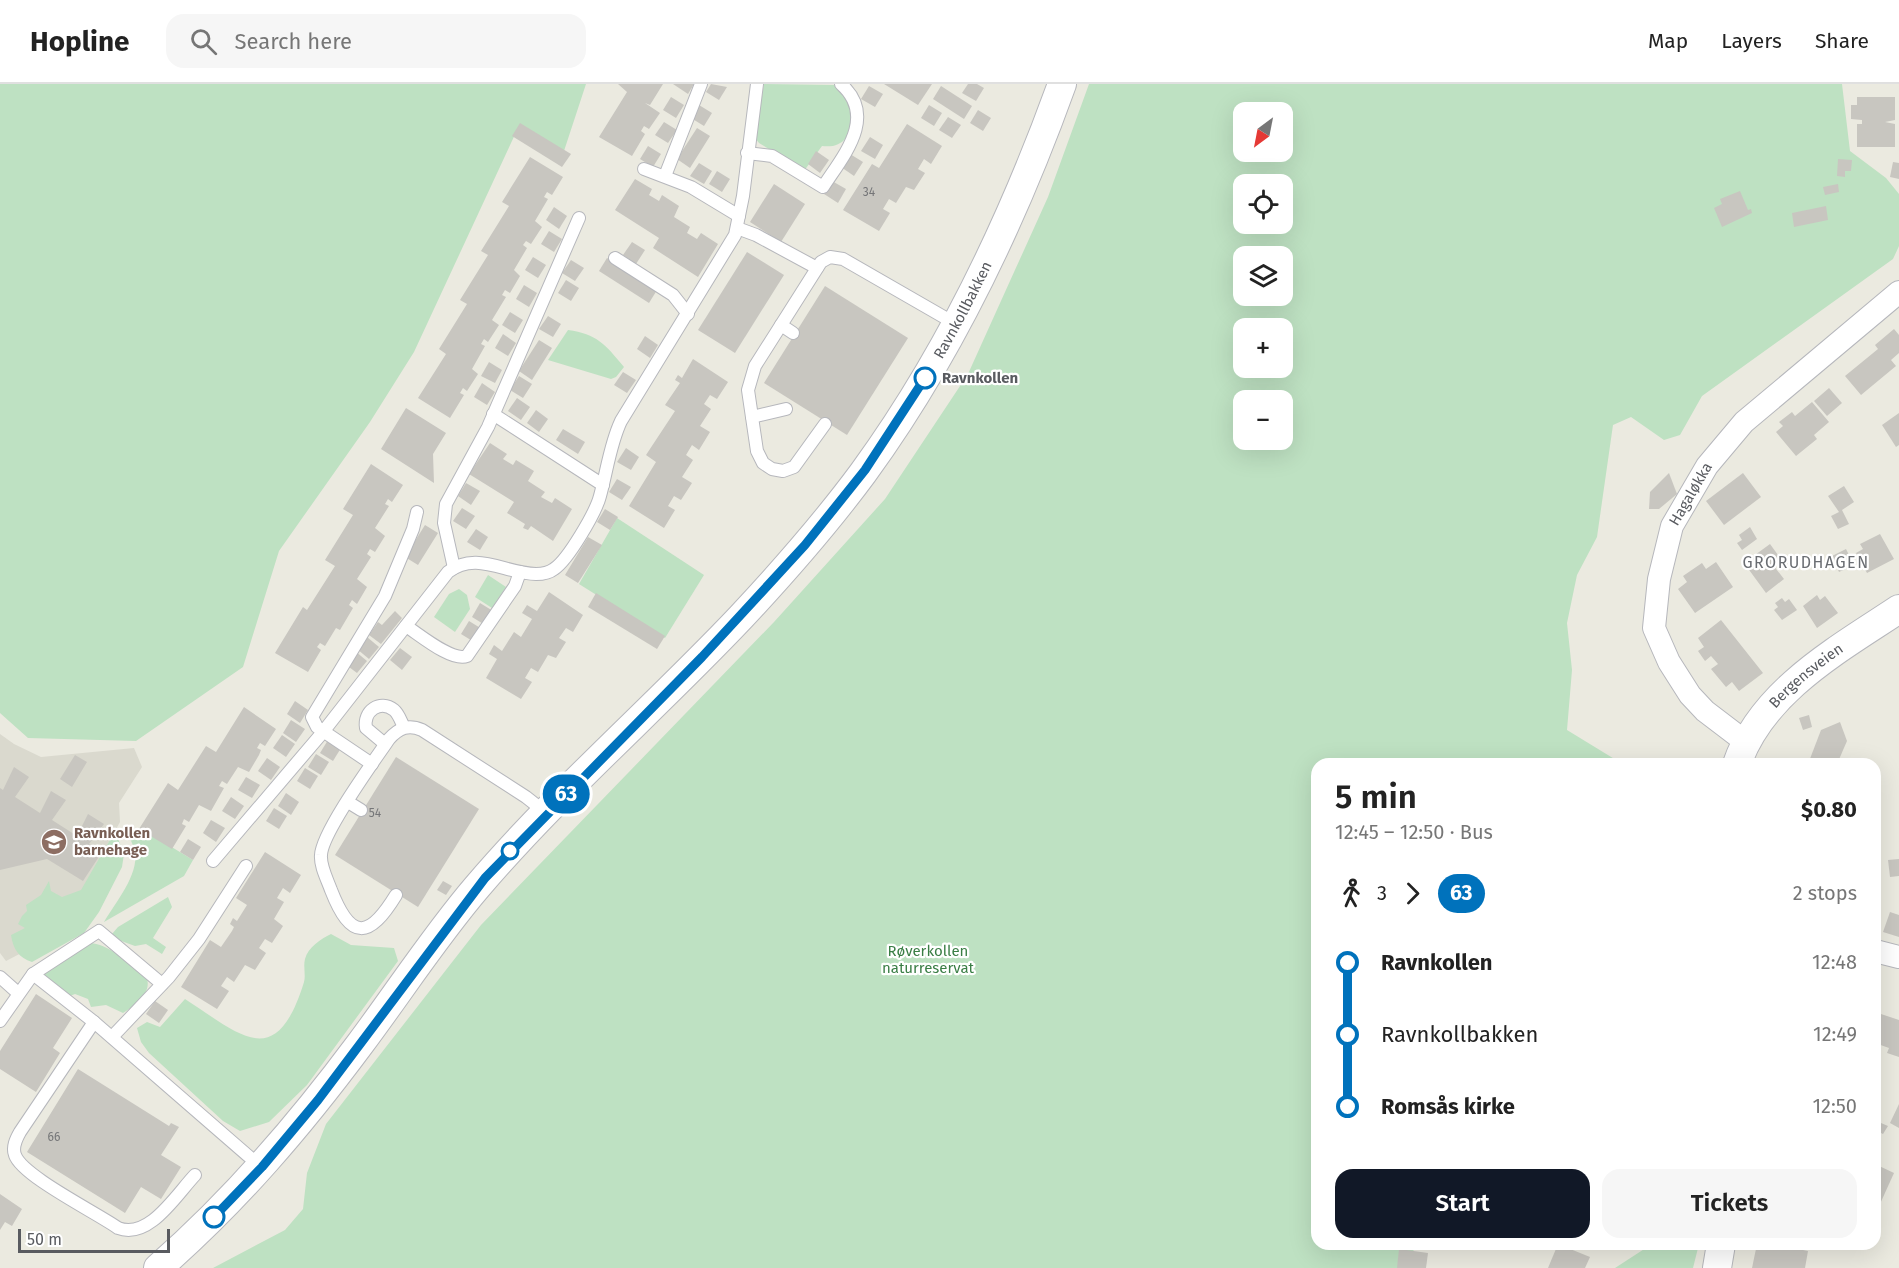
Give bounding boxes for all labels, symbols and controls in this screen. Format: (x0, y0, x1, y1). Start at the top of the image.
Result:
search box (166, 14, 586, 68)
text: Hopline (30, 25, 130, 58)
icon: search (187, 25, 220, 58)
text: Search here (235, 28, 352, 55)
text: Map (1648, 28, 1688, 54)
text: Layers (1721, 28, 1782, 54)
text: Share (1815, 28, 1869, 54)
north arrow (1233, 102, 1293, 162)
map controls (1233, 102, 1293, 450)
button: locate (1233, 174, 1293, 234)
house number: 34 (863, 185, 876, 199)
button: layers (1233, 246, 1293, 306)
street label: Ravnkollbakken (930, 258, 996, 362)
button: + (1233, 318, 1293, 378)
marker: Ravnkollen (914, 367, 936, 389)
place label: Ravnkollen (942, 369, 1018, 387)
button: − (1233, 390, 1293, 450)
street label: Hagaløkka (1665, 459, 1716, 529)
district label: GRORUDHAGEN (1742, 553, 1870, 572)
street label: Bergensveien (1765, 640, 1846, 712)
line badge: 63 (539, 774, 593, 814)
text: 5 min (1335, 777, 1417, 817)
text: 63 (555, 781, 577, 807)
text: $0.80 (1801, 796, 1857, 823)
house number: 54 (369, 806, 382, 820)
text: 12:45 – 12:50 · Bus (1335, 820, 1493, 844)
place label: Ravnkollen barnehage (74, 824, 150, 859)
school or university icon: Ravnkollen barnehage (39, 827, 69, 857)
unlabelled marker (501, 842, 519, 860)
icon: walk (1335, 877, 1368, 910)
icon: forward (1396, 877, 1429, 910)
text: 63 (1450, 880, 1473, 906)
text: 3 (1377, 881, 1387, 905)
text: 2 stops (1793, 881, 1857, 905)
park label: Røverkollen naturreservat (882, 942, 975, 977)
text: Ravnkollen (1381, 949, 1493, 976)
text: 12:48 (1812, 950, 1857, 974)
text: Ravnkollbakken (1381, 1021, 1538, 1048)
text: 12:49 (1813, 1022, 1857, 1046)
text: Romsås kirke (1381, 1093, 1515, 1120)
text: 12:50 (1812, 1094, 1857, 1118)
house number: 66 (48, 1130, 60, 1144)
button: Start (1335, 1169, 1590, 1238)
button: Tickets (1602, 1169, 1857, 1238)
unlabelled marker (203, 1206, 225, 1228)
scale bar (18, 1226, 170, 1254)
text: 50 m (27, 1230, 62, 1249)

